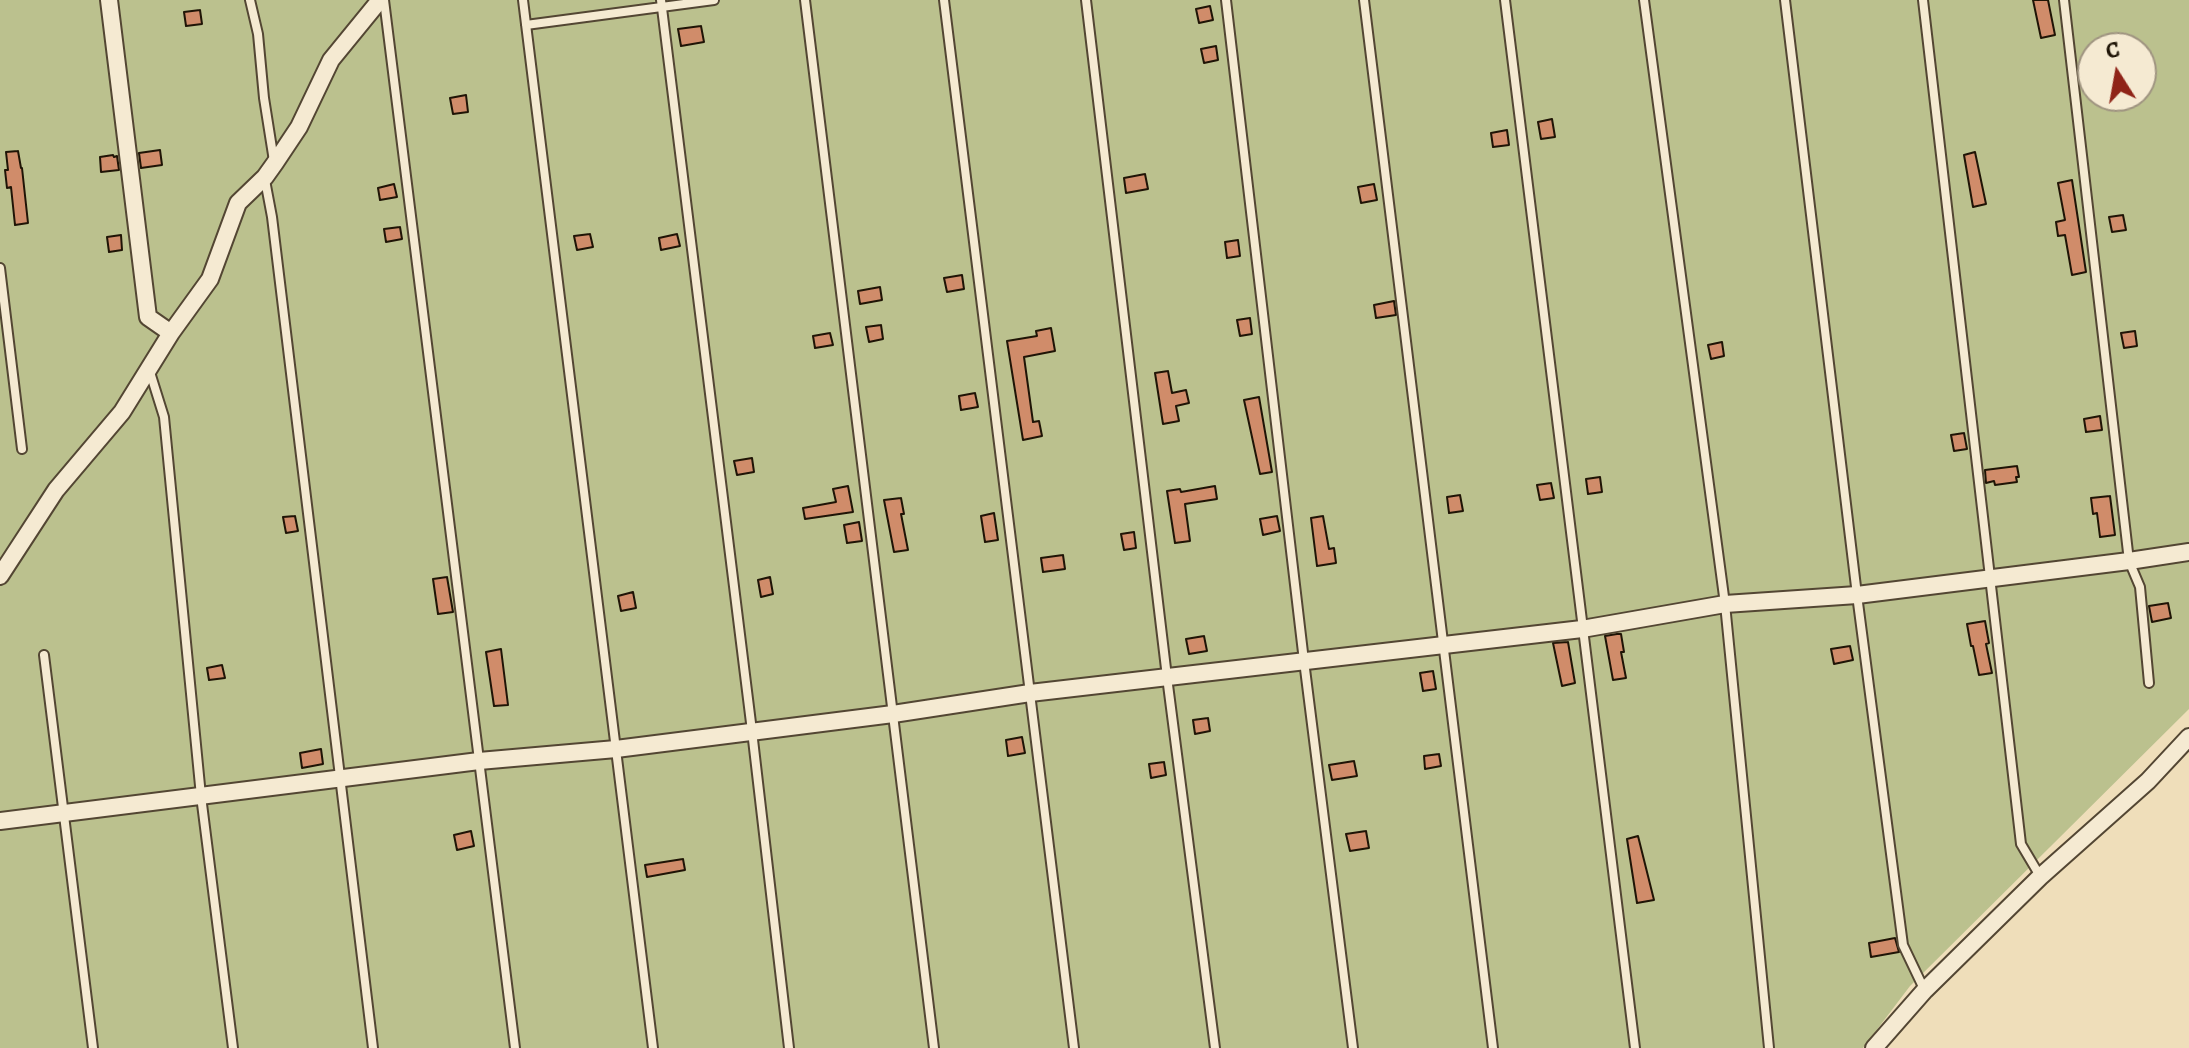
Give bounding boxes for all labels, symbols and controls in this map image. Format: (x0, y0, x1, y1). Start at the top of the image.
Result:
north arrow (2077, 32, 2157, 112)
text: С (2103, 34, 2122, 66)

